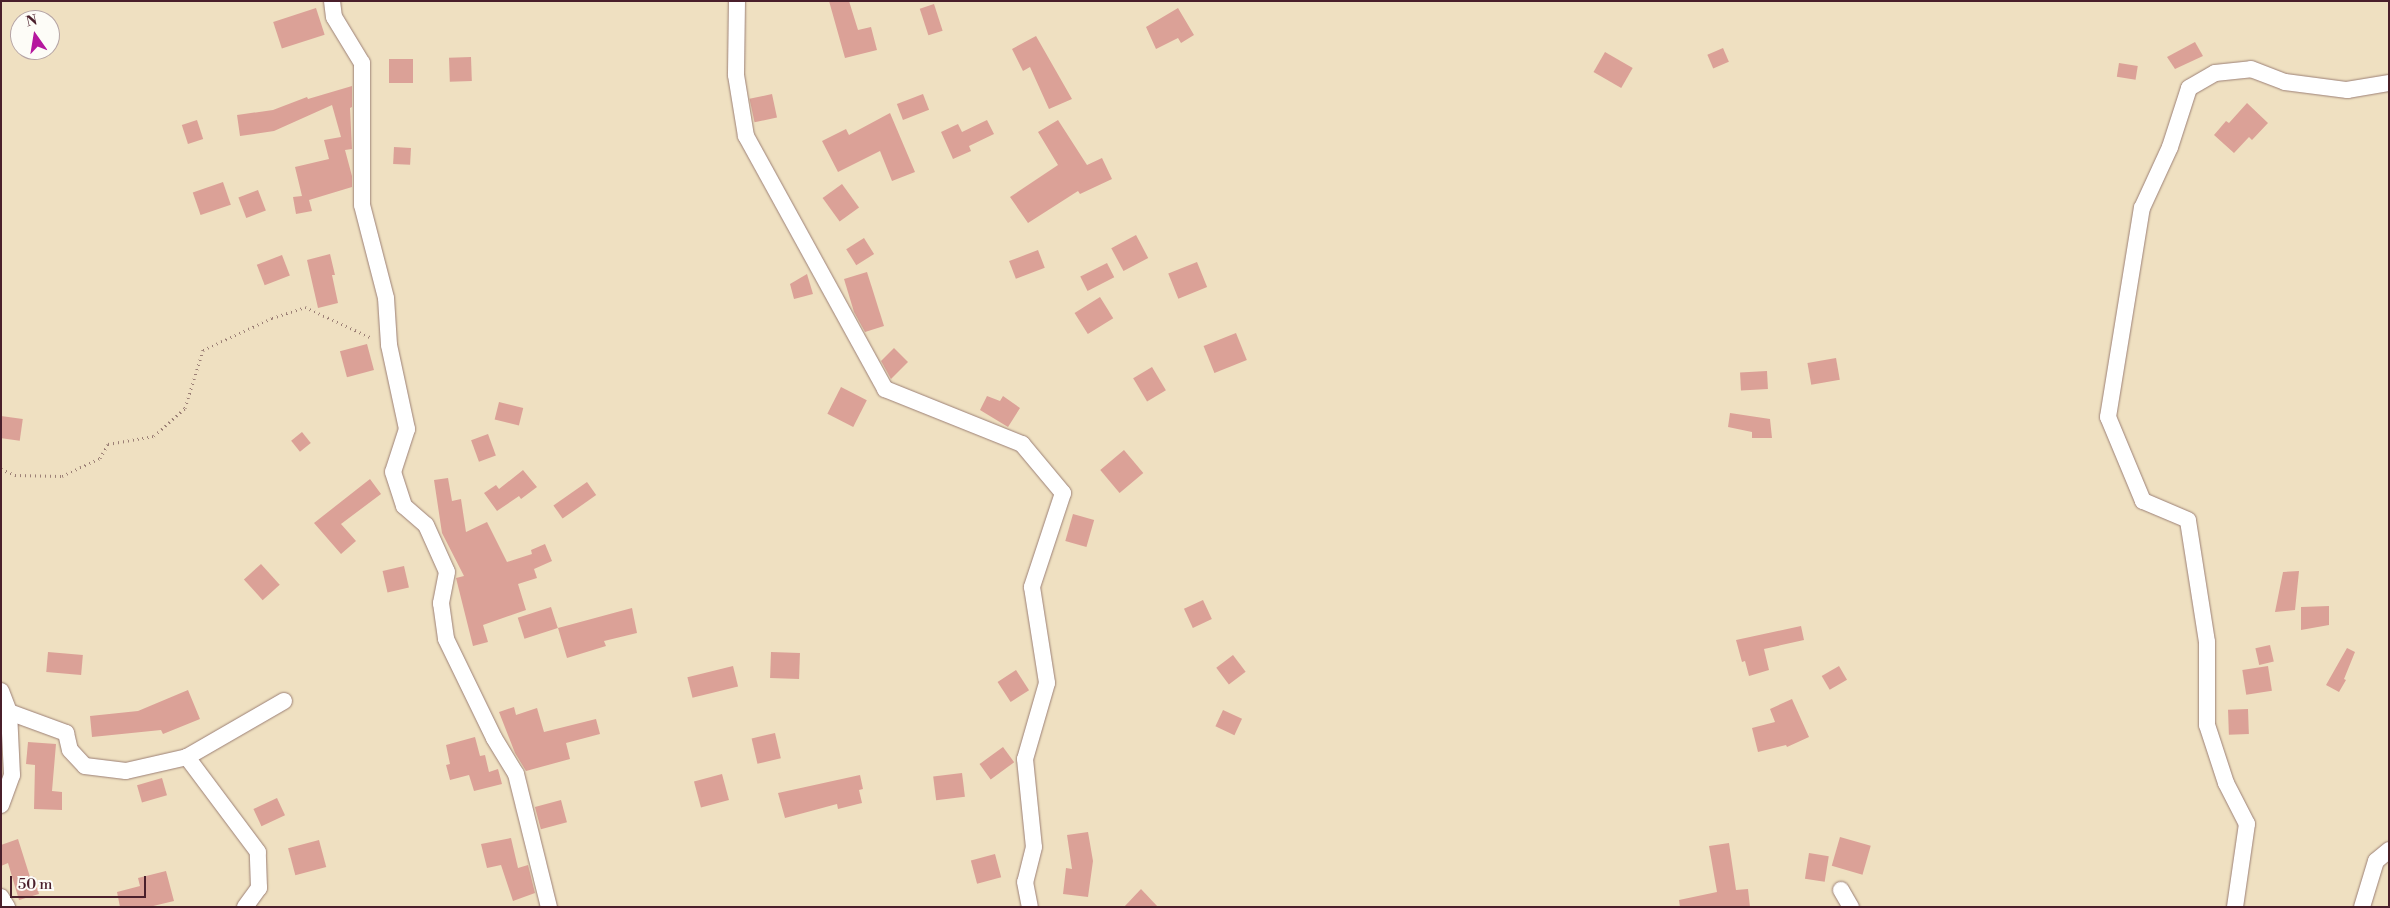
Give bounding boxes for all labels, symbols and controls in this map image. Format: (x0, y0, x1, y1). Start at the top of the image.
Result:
north arrow (10, 10, 60, 60)
text: N (24, 11, 39, 31)
scale bar (12, 866, 149, 898)
text: 50 m (18, 875, 52, 894)

